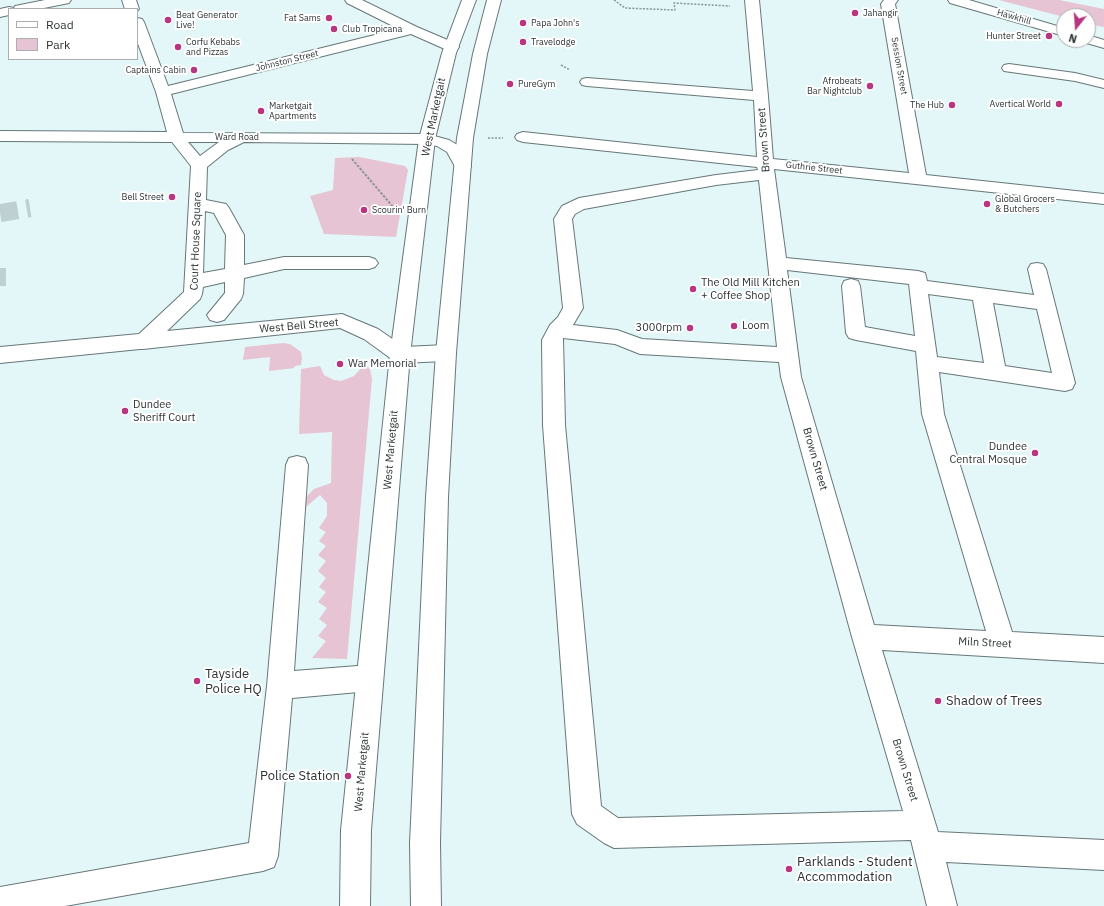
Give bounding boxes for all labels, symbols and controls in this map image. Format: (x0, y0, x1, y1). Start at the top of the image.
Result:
street label: Hawkhill (996, 7, 1032, 27)
legend (8, 8, 138, 60)
marker: Jahangir (850, 8, 860, 18)
place label: Jahangir (863, 8, 898, 18)
north arrow (1056, 8, 1096, 48)
place label: Beat Generator Live! (176, 10, 238, 31)
place label: Fat Sams (284, 13, 321, 23)
marker: Fat Sams (324, 13, 334, 23)
marker: Beat Generator Live! (163, 15, 173, 25)
text: Road (46, 17, 74, 32)
marker: Papa John's (518, 18, 528, 28)
place label: Papa John's (531, 18, 580, 28)
marker: Club Tropicana (329, 24, 339, 34)
place label: Club Tropicana (342, 24, 402, 34)
place label: Hunter Street (986, 31, 1041, 41)
marker: Hunter Street (1044, 31, 1054, 41)
text: N (1067, 31, 1079, 46)
street label: Session Street (889, 36, 909, 96)
text: Park (46, 37, 70, 52)
place label: Corfu Kebabs and Pizzas (186, 37, 240, 58)
marker: Travelodge (518, 37, 528, 47)
place label: Travelodge (531, 37, 575, 47)
marker: Corfu Kebabs and Pizzas (173, 42, 183, 52)
street label: Johnston Street (255, 48, 319, 74)
place label: Captains Cabin (126, 65, 186, 75)
marker: Captains Cabin (189, 65, 199, 75)
place label: Afrobeats Bar Nightclub (807, 76, 862, 97)
street label: West Marketgait (419, 77, 449, 157)
marker: PureGym (505, 79, 515, 89)
place label: PureGym (518, 79, 555, 89)
marker: Afrobeats Bar Nightclub (865, 81, 875, 91)
place label: Avertical World (990, 99, 1051, 109)
marker: Avertical World (1054, 99, 1064, 109)
place label: The Hub (910, 100, 944, 110)
marker: The Hub (947, 100, 957, 110)
place label: Marketgait Apartments (269, 101, 317, 122)
marker: Marketgait Apartments (256, 106, 266, 116)
street label: Brown Street (755, 107, 773, 173)
street label: Ward Road (215, 132, 259, 142)
street label: Guthrie Street (785, 160, 843, 176)
street label: Court House Square (188, 191, 204, 291)
place label: Bell Street (122, 192, 164, 202)
marker: Bell Street (167, 192, 177, 202)
place label: Global Grocers & Butchers (995, 194, 1055, 215)
marker: Global Grocers & Butchers (982, 199, 992, 209)
marker: Scourin' Burn (359, 205, 369, 215)
place label: Scourin' Burn (372, 205, 426, 215)
place label: The Old Mill Kitchen + Coffee Shop (701, 276, 800, 302)
marker: The Old Mill Kitchen + Coffee Shop (688, 284, 698, 294)
street label: West Bell Street (259, 316, 339, 336)
place label: Loom (742, 319, 769, 333)
place label: 3000rpm (636, 321, 682, 335)
marker: Loom (729, 321, 739, 331)
marker: 3000rpm (685, 323, 695, 333)
place label: War Memorial (348, 357, 417, 371)
marker: War Memorial (335, 359, 345, 369)
place label: Dundee Sheriff Court (133, 398, 195, 424)
marker: Dundee Sheriff Court (120, 406, 130, 416)
street label: West Marketgait (381, 410, 401, 490)
street label: Brown Street (800, 426, 830, 492)
place label: Dundee Central Mosque (949, 440, 1027, 466)
marker: Dundee Central Mosque (1030, 448, 1040, 458)
street label: Miln Street (958, 635, 1012, 651)
place label: Tayside Police HQ (205, 666, 262, 697)
marker: Tayside Police HQ (192, 676, 202, 686)
place label: Shadow of Trees (946, 693, 1042, 709)
marker: Shadow of Trees (933, 696, 943, 706)
street label: West Marketgait (352, 732, 372, 812)
street label: Brown Street (889, 737, 921, 803)
place label: Police Station (260, 768, 340, 784)
marker: Police Station (343, 771, 353, 781)
place label: Parklands - Student Accommodation (797, 854, 912, 885)
marker: Parklands - Student Accommodation (784, 864, 794, 874)

